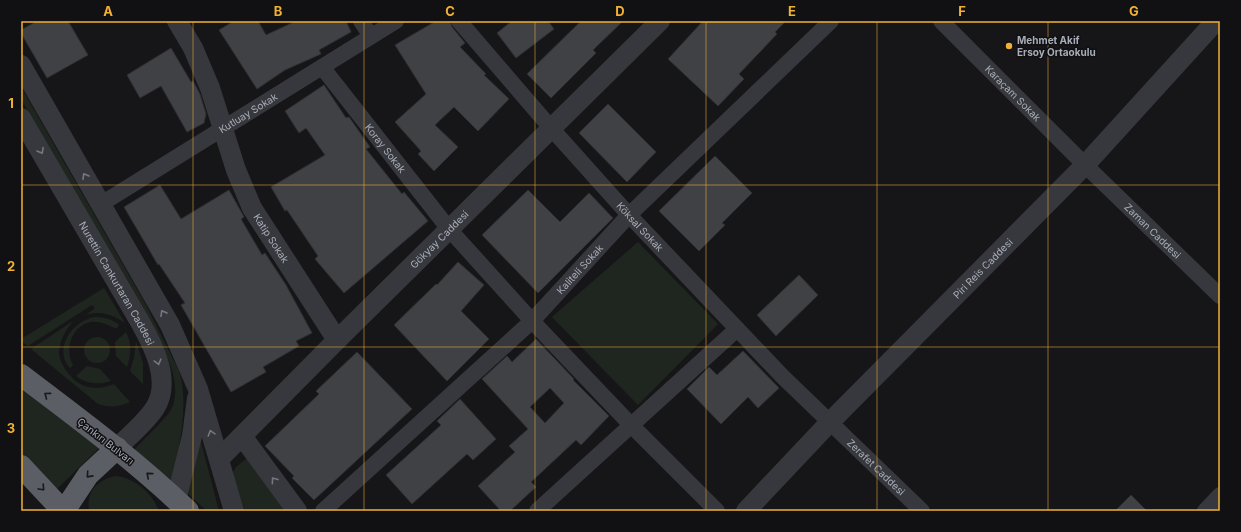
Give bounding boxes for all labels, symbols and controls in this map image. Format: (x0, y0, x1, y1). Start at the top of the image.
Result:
text: A (103, 3, 113, 19)
text: B (274, 3, 283, 19)
text: C (445, 3, 455, 19)
text: D (615, 3, 625, 19)
text: E (788, 3, 796, 19)
text: F (958, 3, 966, 19)
text: G (1129, 3, 1139, 19)
place label: Mehmet Akif Ersoy Ortaokulu (1017, 34, 1096, 59)
marker: Mehmet Akif Ersoy Ortaokulu (1004, 41, 1014, 51)
street label: Karaçam Sokak (983, 63, 1044, 124)
street label: Kutluay Sokak (216, 90, 280, 136)
text: 1 (8, 95, 14, 111)
street label: Koray Sokak (363, 121, 409, 175)
one-way arrow (36, 147, 43, 154)
one-way arrow (82, 173, 89, 180)
street label: Köksal Sokak (614, 199, 666, 254)
street label: Zaman Caddesi (1122, 201, 1183, 261)
street label: Gökyay Caddesi (407, 208, 471, 271)
street label: Katip Sokak (251, 211, 292, 265)
street label: Nurettin Cankurtaran Caddesi (77, 219, 157, 347)
street label: Piri Reis Caddesi (950, 236, 1015, 301)
street label: Kaliteli Sokak (554, 241, 606, 296)
text: 2 (7, 258, 15, 274)
one-way arrow (160, 310, 167, 317)
one-way arrow (153, 359, 162, 366)
one-way arrow (44, 392, 51, 399)
street label: Çankırı Bulvarı (75, 415, 137, 467)
text: 3 (7, 420, 15, 436)
one-way arrow (207, 430, 216, 437)
street label: Zerafet Caddesi (845, 436, 908, 497)
one-way arrow (87, 470, 94, 477)
one-way arrow (147, 472, 154, 479)
one-way arrow (272, 477, 279, 484)
one-way arrow (37, 483, 45, 491)

